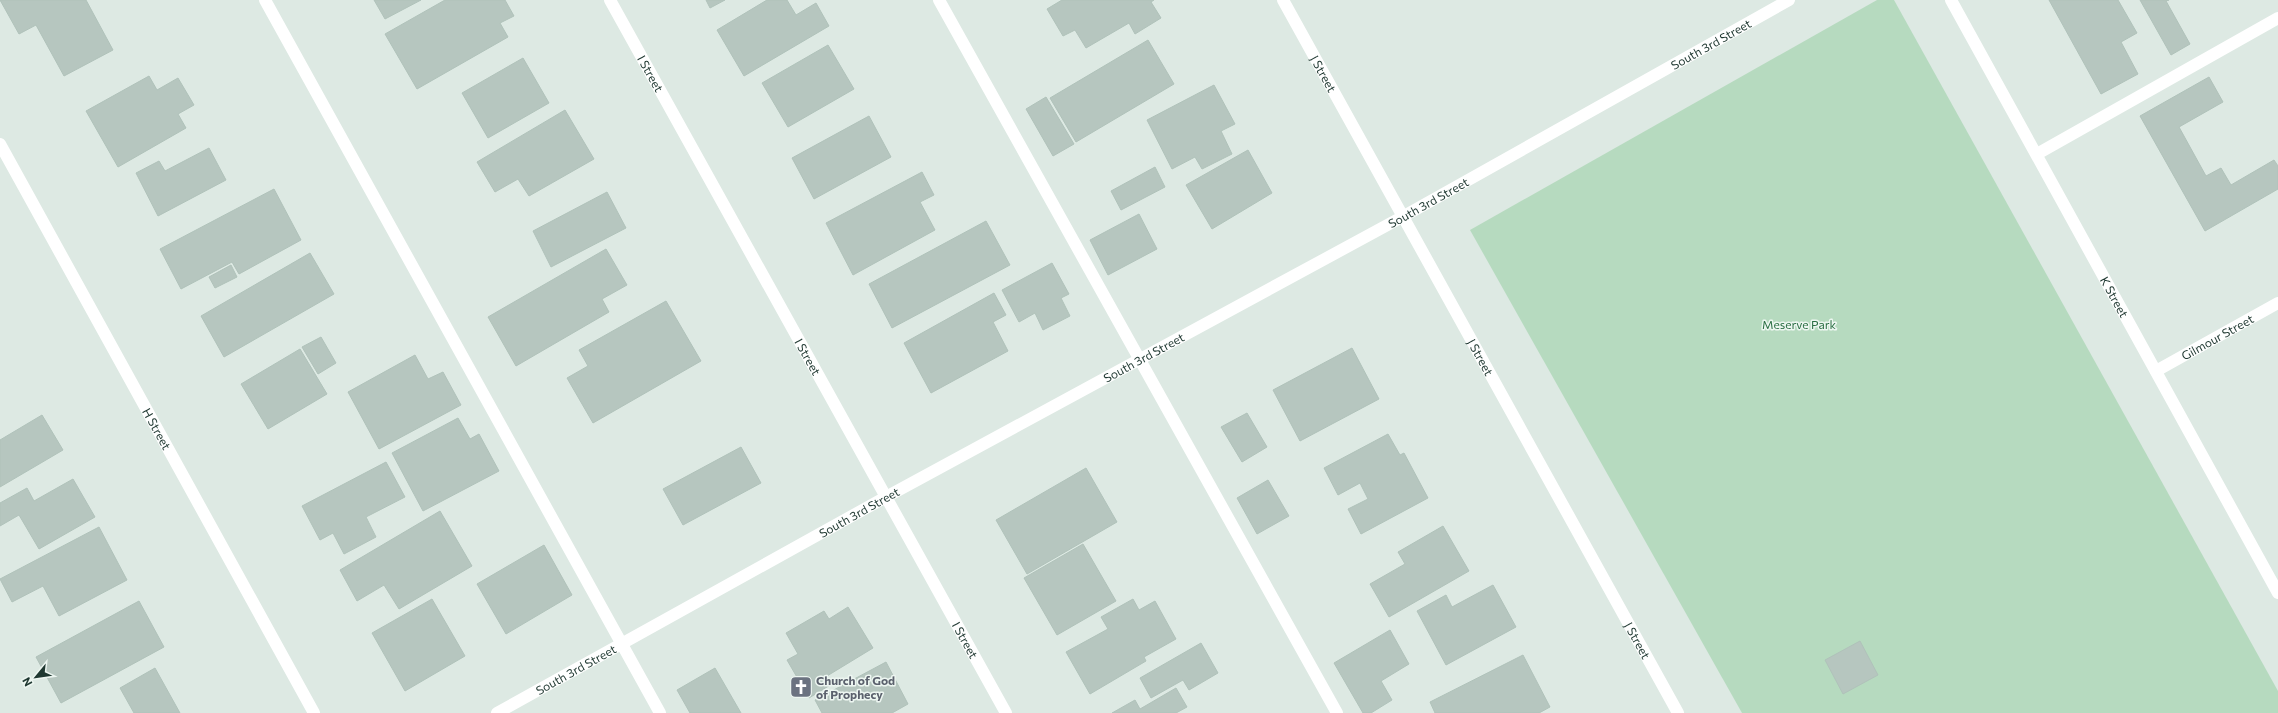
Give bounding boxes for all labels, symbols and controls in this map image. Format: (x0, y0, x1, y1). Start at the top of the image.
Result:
street label: South 3rd Street (1668, 16, 1753, 72)
street label: I Street (635, 53, 667, 94)
street label: J Street (1307, 53, 1340, 94)
street label: South 3rd Street (1386, 174, 1471, 230)
street label: K Street (2098, 274, 2132, 320)
street label: Gilmour Street (2179, 311, 2256, 363)
park label: Meserve Park (1762, 317, 1837, 331)
street label: South 3rd Street (1101, 330, 1186, 385)
street label: I Street (792, 336, 824, 377)
street label: J Street (1464, 336, 1497, 378)
street label: H Street (140, 405, 174, 452)
street label: South 3rd Street (816, 484, 902, 540)
street label: I Street (950, 619, 981, 661)
street label: J Street (1621, 620, 1654, 661)
street label: South 3rd Street (533, 641, 618, 697)
north arrow (16, 657, 56, 697)
place label: Church of God of Prophecy (816, 673, 895, 701)
church icon: Church of God of Prophecy (788, 674, 814, 700)
text: N (19, 675, 35, 689)

